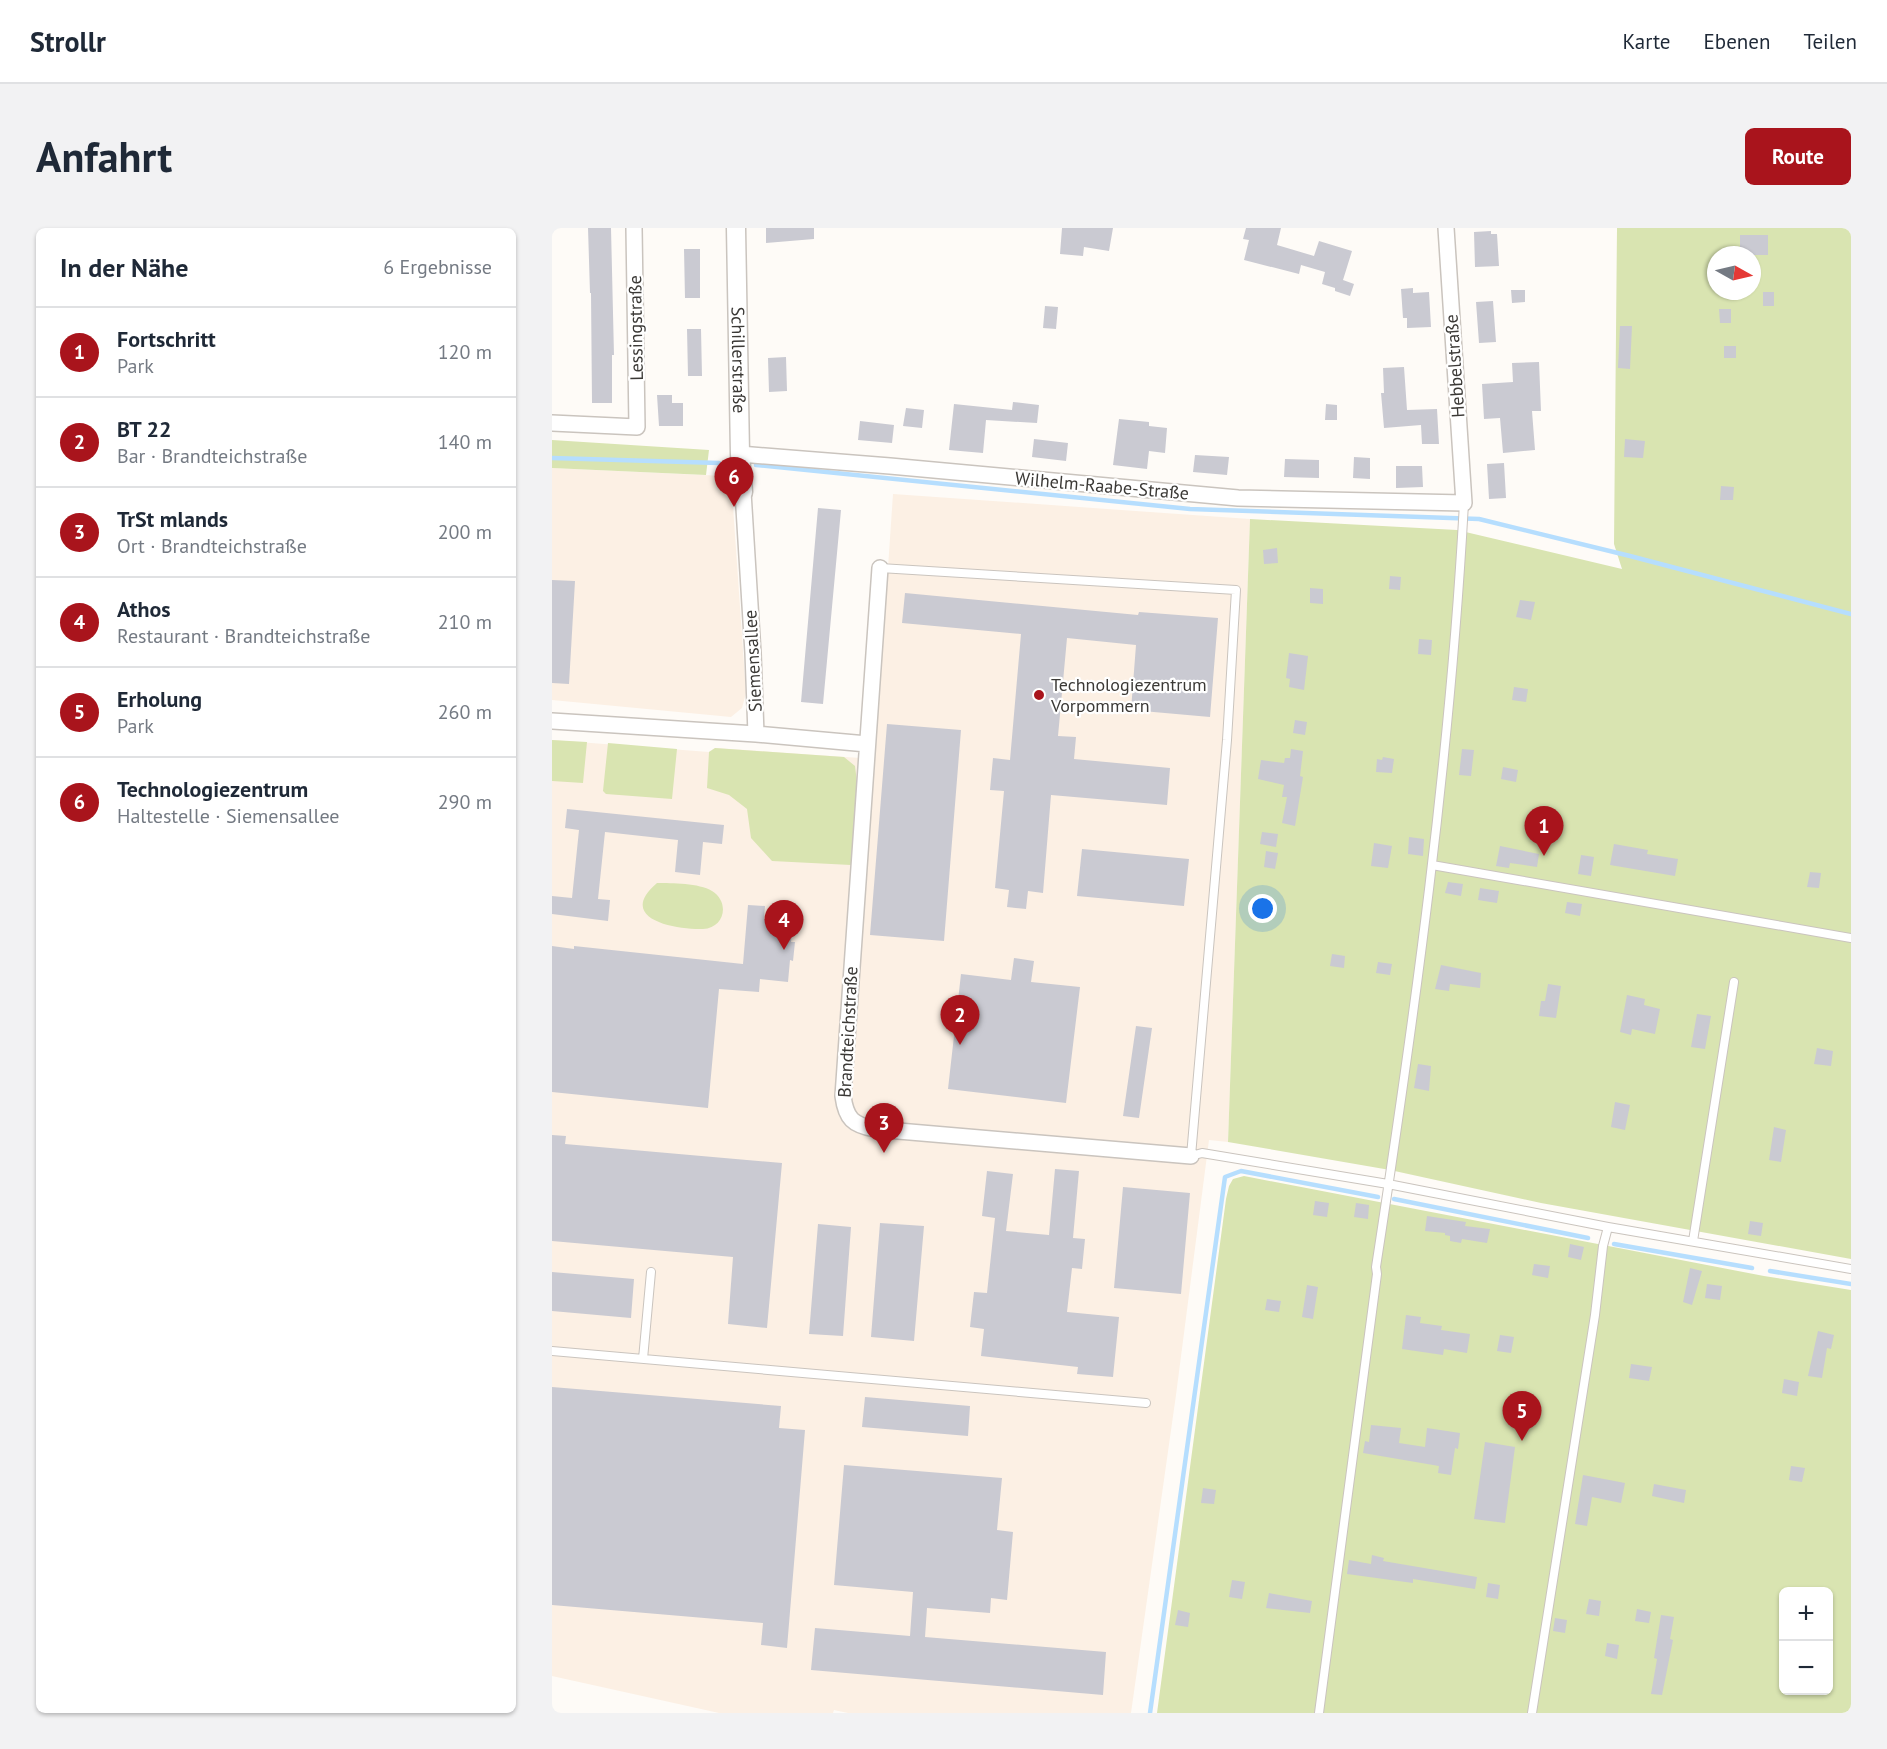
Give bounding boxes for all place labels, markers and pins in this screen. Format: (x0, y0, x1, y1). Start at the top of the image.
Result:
pin: 6 (714, 458, 753, 507)
place label: Technologiezentrum Vorpommern (1050, 673, 1207, 717)
marker: Technologiezentrum Vorpommern (1032, 688, 1046, 702)
pin: 1 (1524, 806, 1564, 856)
pin: 4 (764, 900, 804, 950)
pin: 2 (940, 996, 980, 1045)
pin: 3 (864, 1104, 904, 1153)
pin: 5 (1502, 1392, 1542, 1441)

